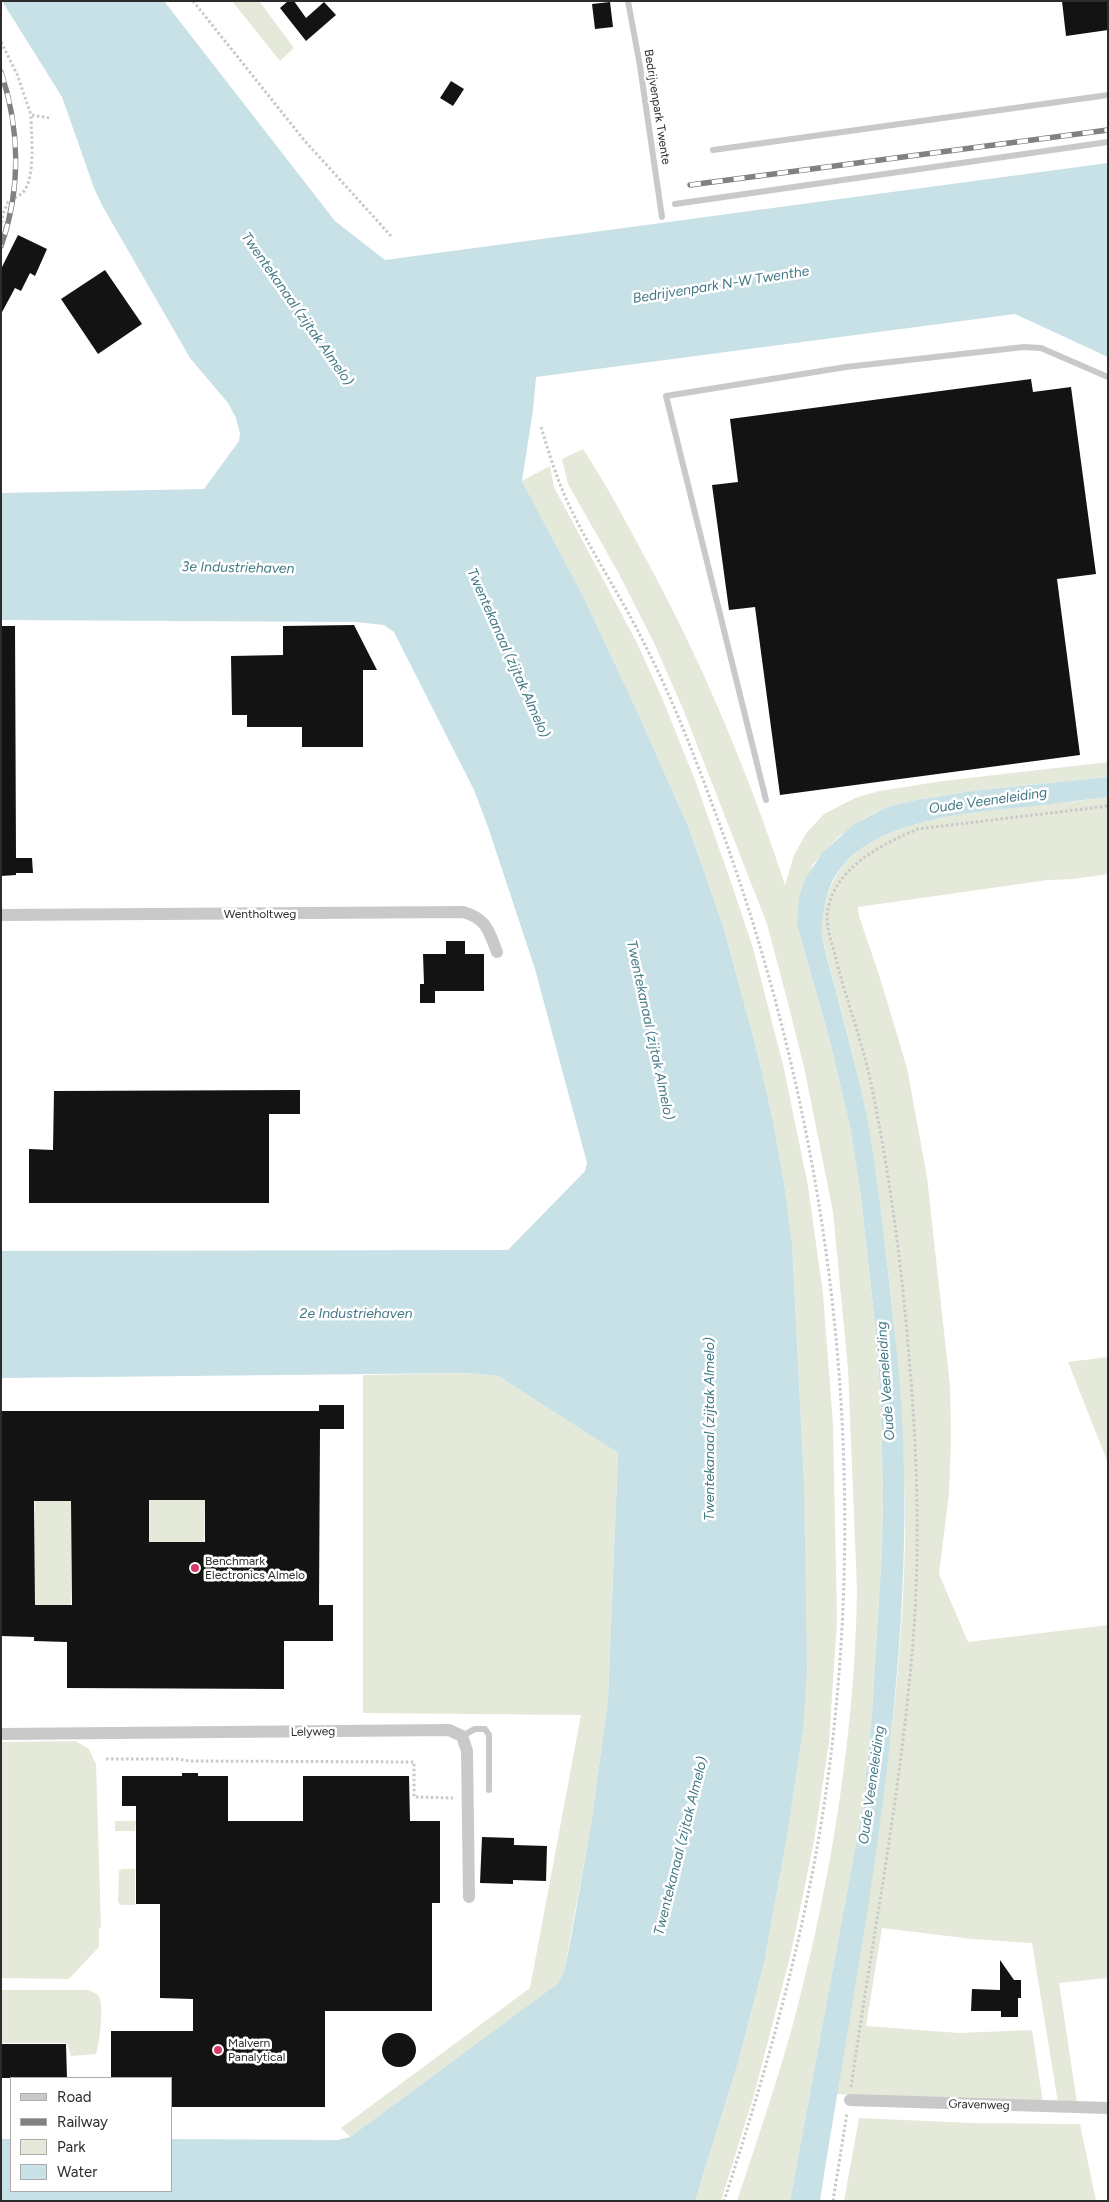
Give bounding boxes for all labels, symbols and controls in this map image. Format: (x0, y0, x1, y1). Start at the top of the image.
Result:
street label: Bedrijvenpark Twente (641, 48, 673, 166)
water label: Twentekanaal (zijtak Almelo) (238, 229, 356, 389)
water label: Bedrijvenpark N-W Twenthe (632, 263, 810, 307)
water label: 3e Industriehaven (182, 559, 294, 577)
water label: Twentekanaal (zijtak Almelo) (463, 566, 553, 740)
water label: Oude Veeneleiding (928, 784, 1048, 818)
street label: Wentholtweg (224, 907, 296, 921)
water label: Twentekanaal (zijtak Almelo) (623, 939, 677, 1121)
water label: 2e Industriehaven (300, 1306, 412, 1322)
water label: Oude Veeneleiding (873, 1321, 899, 1441)
water label: Twentekanaal (zijtak Almelo) (702, 1337, 718, 1521)
place label: Benchmark Electronics Almelo (205, 1554, 305, 1582)
marker: Benchmark Electronics Almelo (189, 1562, 201, 1574)
street label: Lelyweg (291, 1724, 335, 1740)
water label: Oude Veeneleiding (855, 1725, 889, 1845)
water label: Twentekanaal (zijtak Almelo) (651, 1755, 711, 1937)
place label: Malvern Panalytical (228, 2036, 285, 2064)
marker: Malvern Panalytical (212, 2044, 224, 2056)
legend (10, 2077, 172, 2192)
text: Road (57, 2088, 92, 2106)
street label: Gravenweg (948, 2097, 1010, 2113)
text: Railway (57, 2113, 108, 2131)
text: Park (57, 2138, 86, 2156)
text: Water (57, 2163, 97, 2181)

